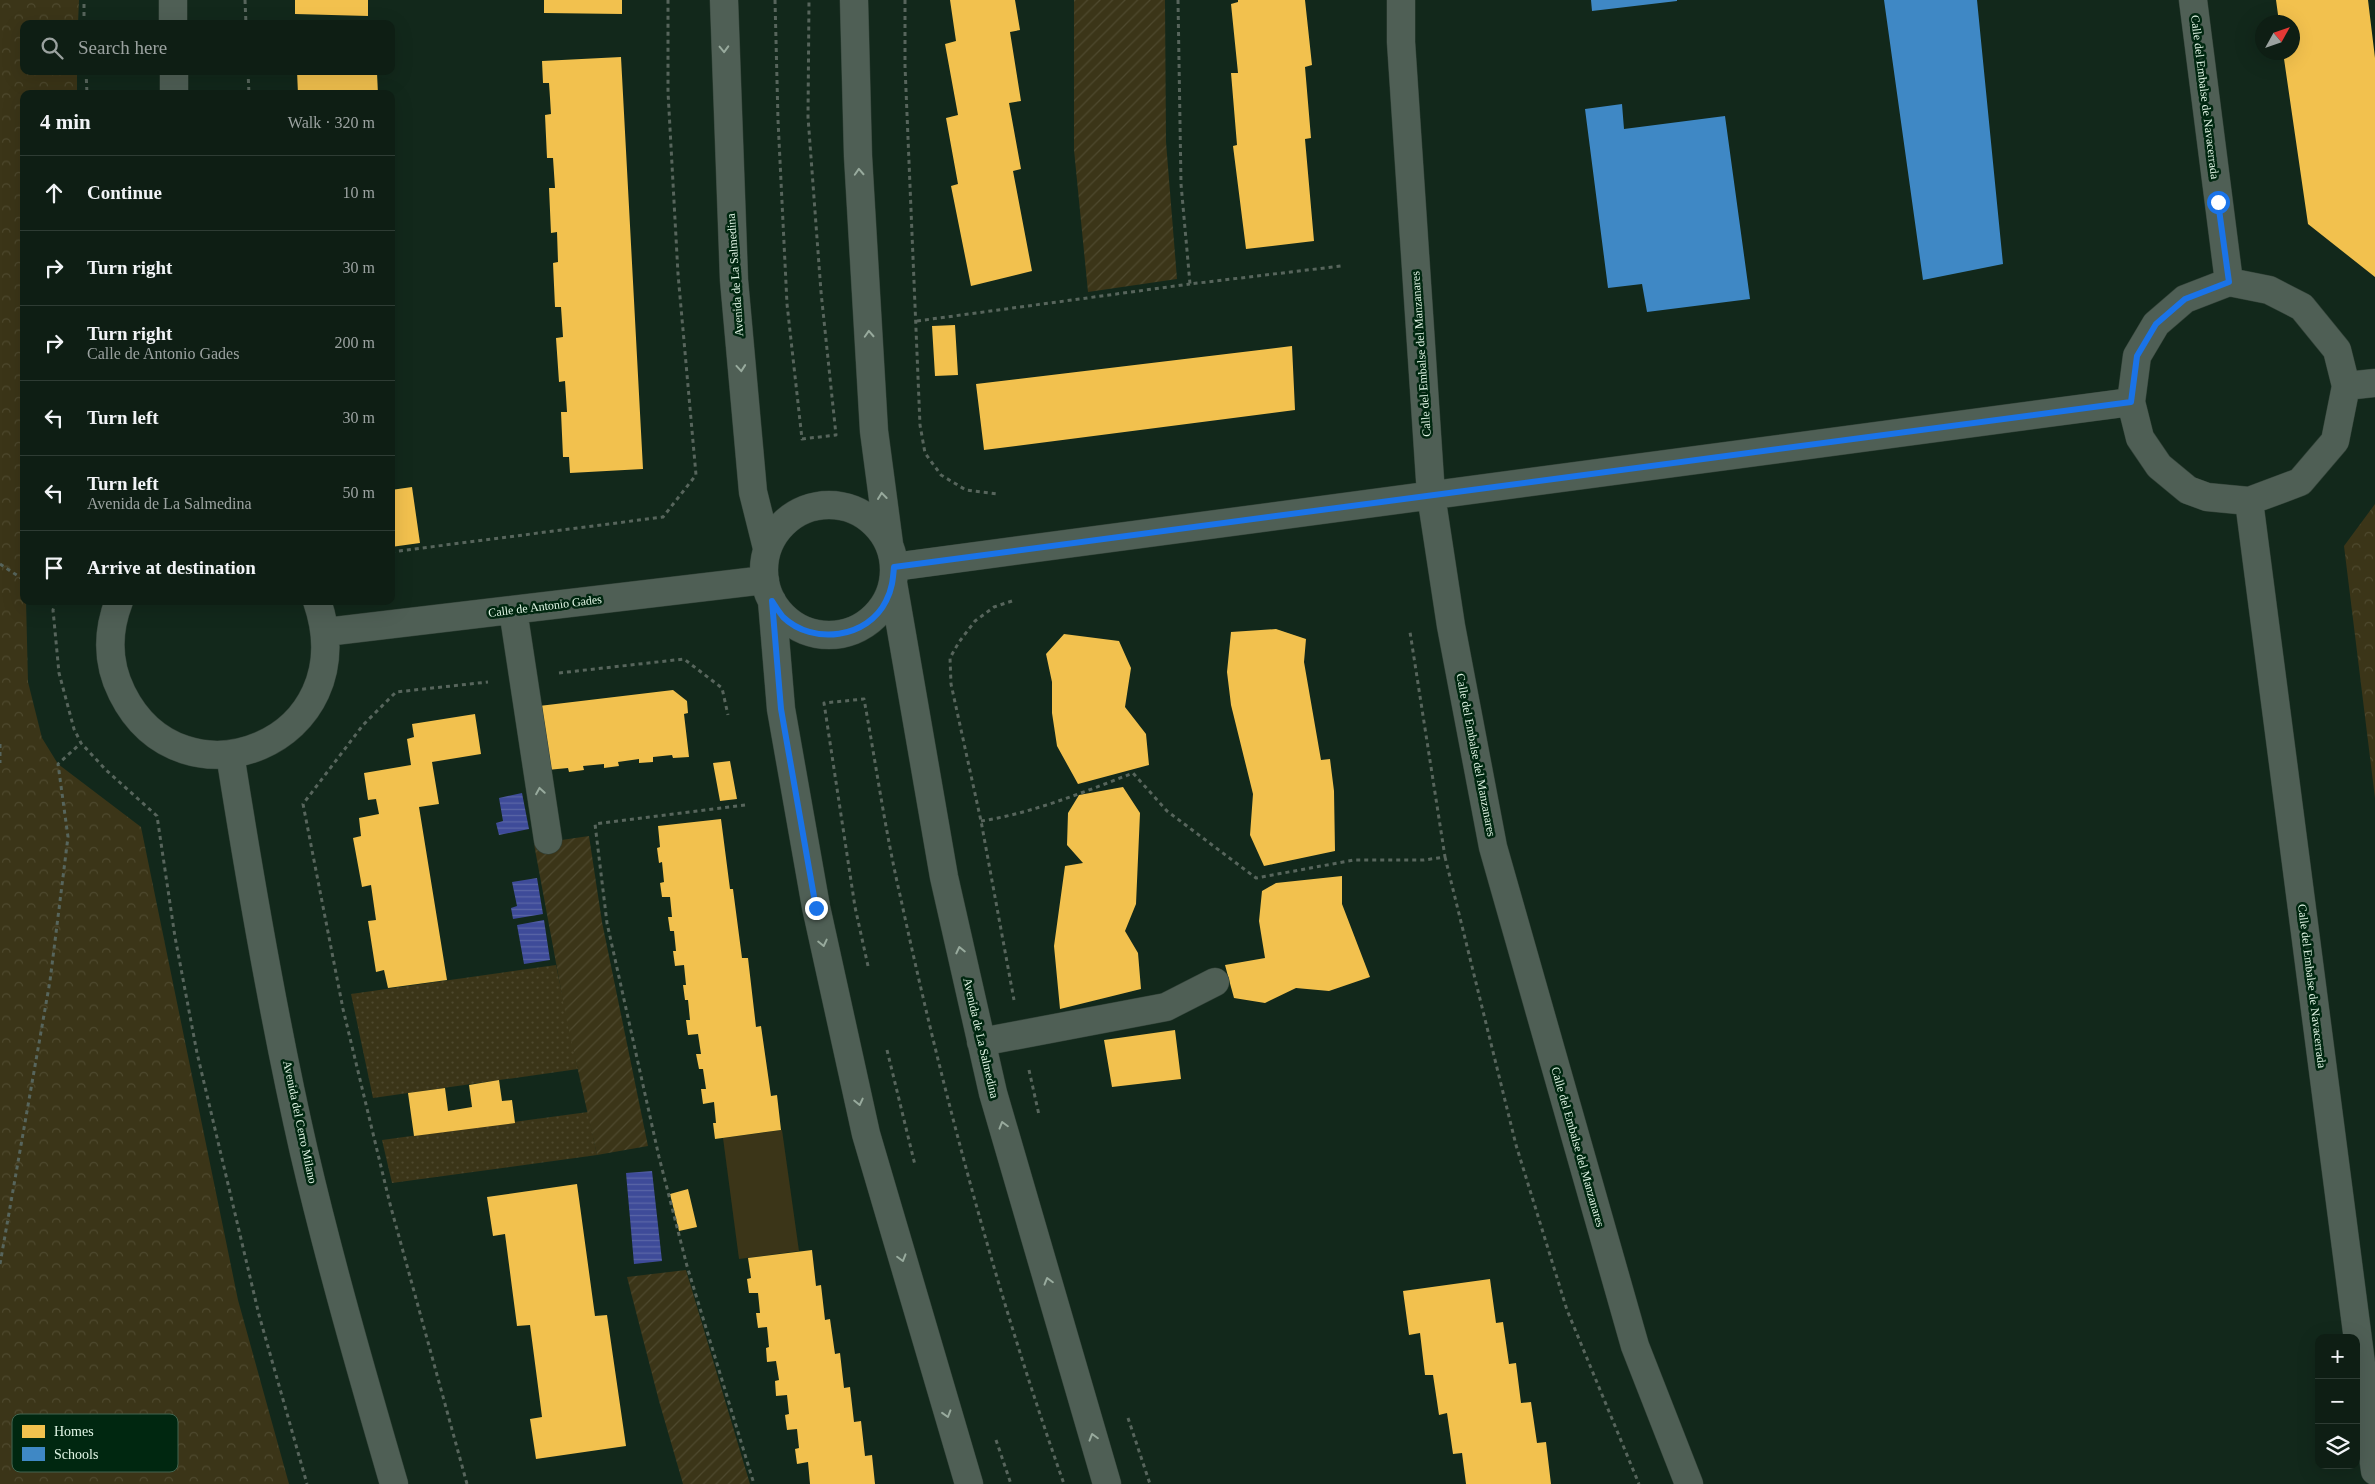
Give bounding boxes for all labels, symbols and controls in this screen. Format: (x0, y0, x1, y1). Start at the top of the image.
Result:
street label: Calle del Embalse de Navacerrada (2188, 14, 2222, 181)
north arrow (2255, 15, 2300, 60)
search box (20, 20, 395, 75)
icon: search (38, 34, 66, 62)
text: Search here (78, 37, 167, 58)
one-way arrow (719, 45, 730, 53)
text: 4 min (40, 110, 91, 134)
text: Walk · 320 m (288, 114, 375, 131)
one-way arrow (853, 168, 864, 176)
icon: ahead (40, 179, 68, 207)
text: Continue (87, 182, 162, 203)
text: 10 m (343, 184, 375, 201)
route start (2207, 191, 2230, 214)
street label: Avenida de La Salmedina (724, 212, 746, 337)
icon: right (40, 254, 68, 282)
text: Turn right (87, 257, 172, 278)
text: 30 m (343, 259, 375, 276)
street label: Calle del Embalse del Manzanares (1408, 270, 1434, 437)
text: Turn right (87, 323, 172, 344)
icon: right (40, 329, 68, 357)
one-way arrow (863, 330, 874, 338)
text: 200 m (335, 334, 375, 351)
text: Calle de Antonio Gades (87, 345, 239, 362)
one-way arrow (736, 364, 747, 372)
icon: left (40, 404, 68, 432)
text: Turn left (87, 407, 159, 428)
text: 30 m (343, 409, 375, 426)
text: Turn left (87, 473, 159, 494)
icon: left (40, 479, 68, 507)
text: 50 m (343, 484, 375, 501)
one-way arrow (878, 492, 888, 500)
text: Avenida de La Salmedina (87, 495, 252, 512)
icon: arrive (40, 554, 68, 582)
text: Arrive at destination (87, 557, 256, 578)
street label: Calle de Antonio Gades (487, 592, 603, 620)
street label: Calle del Embalse del Manzanares (1453, 672, 1499, 838)
one-way arrow (536, 787, 546, 796)
route end (805, 897, 828, 920)
street label: Calle del Embalse de Navacerrada (2295, 903, 2329, 1070)
one-way arrow (818, 939, 828, 947)
one-way arrow (955, 946, 966, 955)
street label: Avenida de La Salmedina (960, 976, 1002, 1100)
street label: Avenida del Cerro Milano (280, 1059, 320, 1185)
street label: Calle del Embalse del Manzanares (1548, 1065, 1608, 1229)
one-way arrow (853, 1097, 864, 1106)
one-way arrow (998, 1121, 1008, 1130)
one-way arrow (896, 1254, 906, 1262)
one-way arrow (1043, 1278, 1053, 1286)
map controls (2315, 1334, 2360, 1469)
button: + (2315, 1334, 2360, 1379)
button: − (2315, 1379, 2360, 1424)
one-way arrow (942, 1410, 952, 1418)
legend (12, 1414, 178, 1472)
text: Homes (54, 1424, 94, 1439)
button: layers (2315, 1424, 2360, 1469)
one-way arrow (1089, 1434, 1099, 1442)
text: Schools (54, 1447, 98, 1462)

